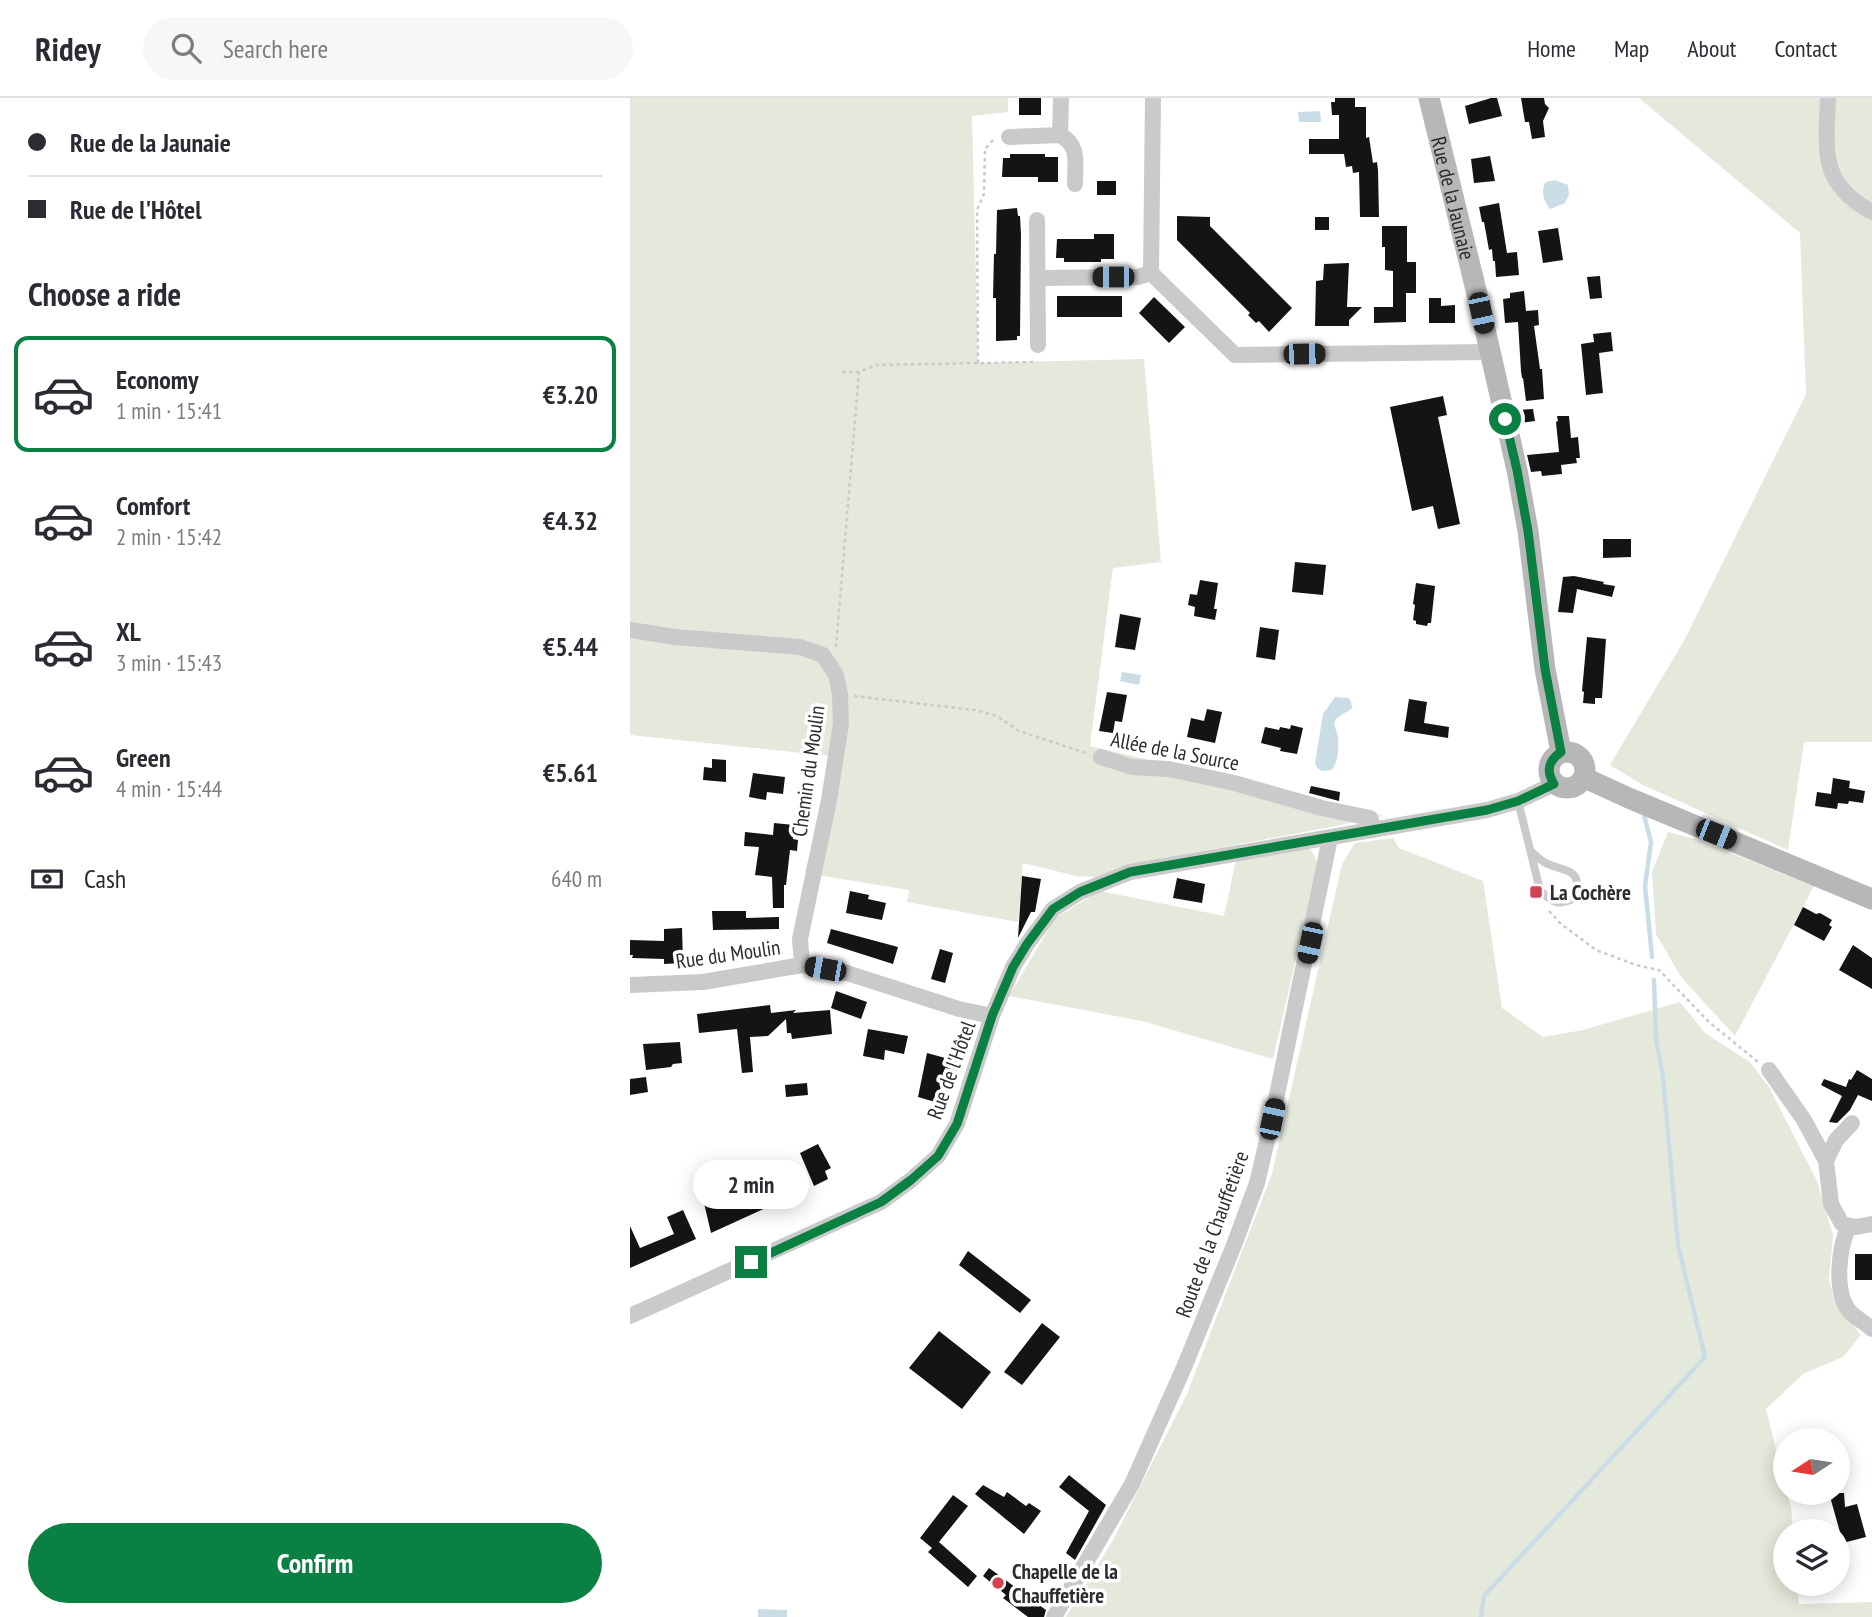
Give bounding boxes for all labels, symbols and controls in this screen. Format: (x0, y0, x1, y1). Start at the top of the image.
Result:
search box (143, 17, 633, 80)
text: Ridey (35, 27, 101, 70)
icon: search (167, 29, 205, 67)
text: Search here (223, 32, 328, 65)
text: Home (1527, 33, 1576, 64)
text: Map (1614, 33, 1649, 64)
text: About (1687, 33, 1736, 64)
text: Contact (1774, 33, 1837, 64)
text: Rue de la Jaunaie (70, 126, 231, 159)
street label: Rue de la Jaunaie (1425, 134, 1482, 262)
text: Rue de l'Hôtel (70, 193, 202, 226)
car (1093, 267, 1135, 288)
text: Choose a ride (28, 273, 181, 315)
car (1467, 290, 1496, 336)
car (1283, 343, 1326, 365)
icon: car (32, 363, 95, 426)
text: Economy (116, 363, 198, 396)
text: €3.20 (543, 378, 598, 411)
text: 1 min · 15:41 (116, 396, 222, 425)
route start (1489, 403, 1521, 435)
icon: car (32, 489, 95, 552)
text: Comfort (116, 489, 190, 522)
text: €4.32 (543, 504, 598, 537)
text: 2 min · 15:42 (116, 522, 222, 551)
icon: car (32, 615, 95, 678)
text: XL (116, 615, 141, 648)
text: €5.44 (543, 630, 598, 663)
text: 3 min · 15:43 (116, 648, 222, 677)
street label: Chemin du Moulin (785, 704, 831, 838)
street label: Allée de la Source (1109, 725, 1241, 777)
icon: car (32, 741, 95, 804)
text: Green (116, 741, 171, 774)
text: €5.61 (543, 756, 598, 789)
text: 4 min · 15:44 (116, 774, 222, 803)
car (1693, 816, 1740, 852)
icon: cash (28, 860, 66, 898)
text: Cash (84, 862, 126, 895)
text: 640 m (551, 864, 602, 893)
place label: La Cochère (1550, 879, 1631, 906)
marker: La Cochère (1528, 884, 1544, 900)
car (1296, 920, 1325, 966)
street label: Rue du Moulin (674, 933, 782, 975)
car (803, 955, 848, 983)
street label: Rue de l'Hôtel (921, 1017, 981, 1123)
car (1258, 1096, 1287, 1142)
street label: Route de la Chauffetière (1169, 1147, 1255, 1321)
callout: 2 min (693, 1160, 809, 1210)
text: 2 min (728, 1170, 774, 1199)
route end (735, 1246, 767, 1278)
north arrow (1773, 1428, 1850, 1505)
map controls (1773, 1428, 1850, 1596)
button: layers (1773, 1519, 1850, 1596)
button: Confirm (28, 1523, 602, 1603)
place label: Chapelle de la Chauffetière (1012, 1558, 1118, 1609)
marker: Chapelle de la Chauffetière (990, 1575, 1006, 1591)

